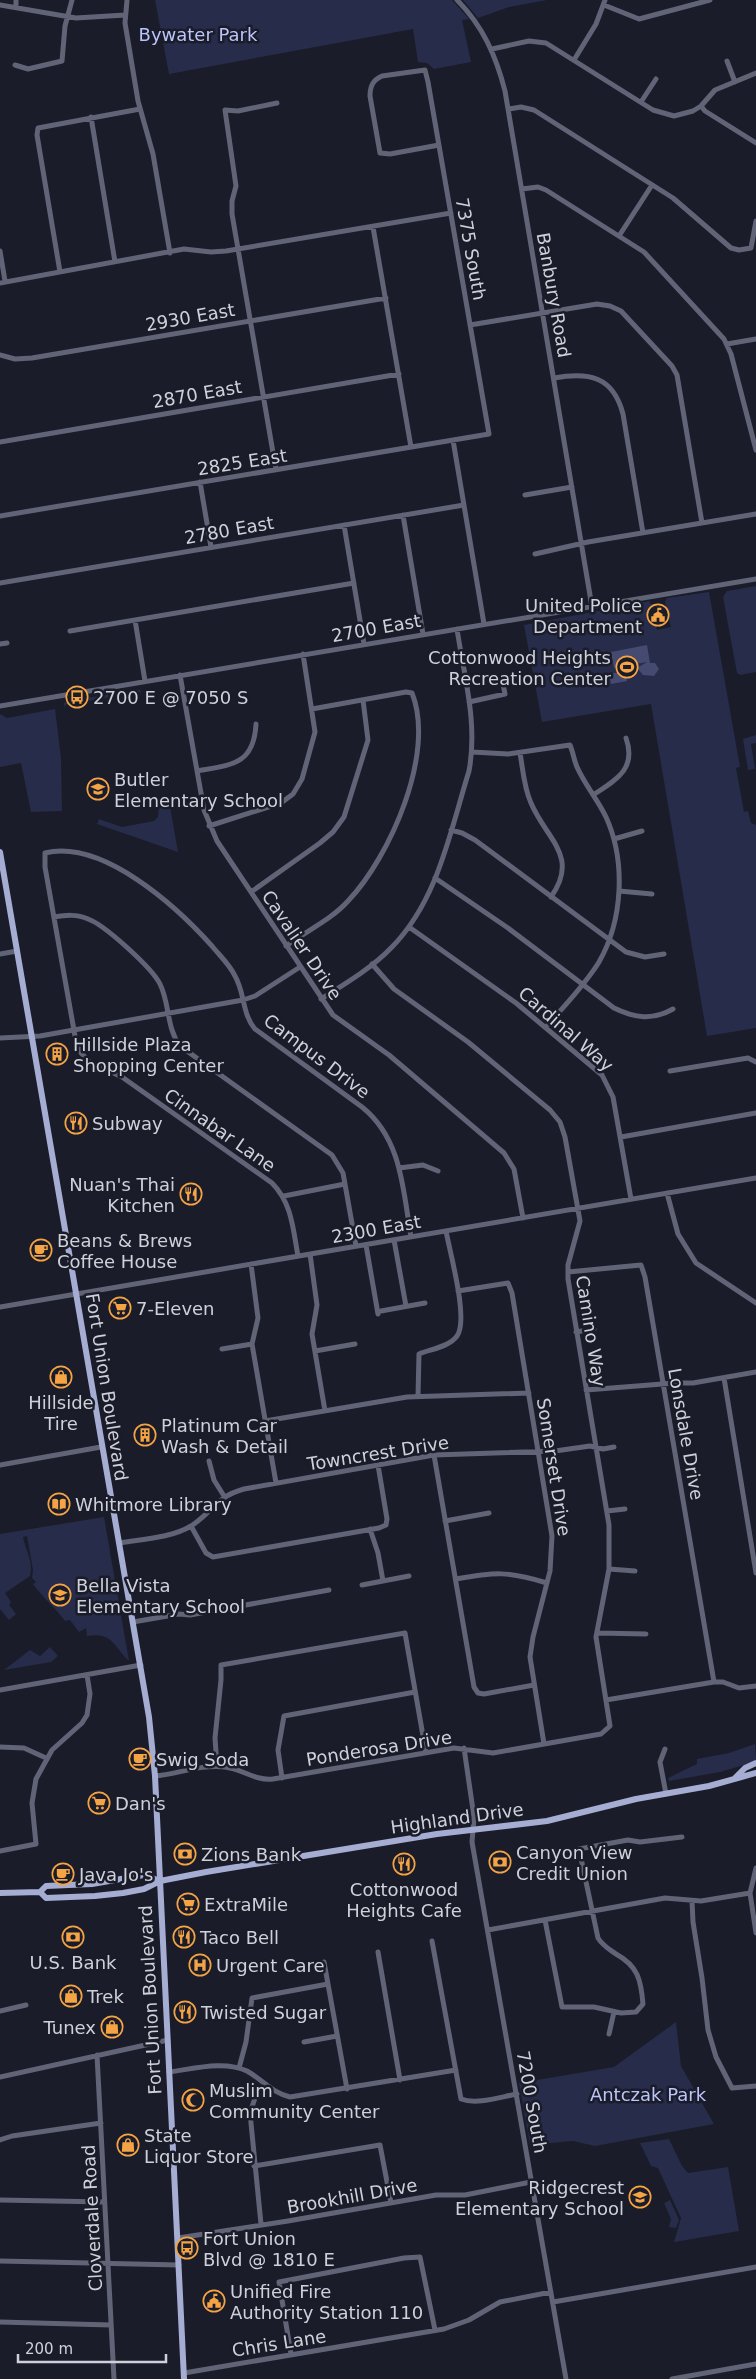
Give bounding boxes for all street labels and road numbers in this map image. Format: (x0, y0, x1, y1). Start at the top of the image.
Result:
street label: 7375 South (452, 196, 490, 302)
street label: Banbury Road (533, 231, 575, 359)
street label: 2930 East (144, 299, 236, 335)
street label: 2870 East (151, 376, 243, 412)
street label: 2825 East (196, 445, 288, 479)
street label: 2780 East (183, 512, 275, 548)
street label: 2700 East (330, 610, 422, 646)
street label: Cavalier Drive (258, 886, 346, 1004)
street label: Cardinal Way (514, 982, 618, 1076)
street label: Campus Drive (260, 1009, 374, 1103)
street label: Cinnabar Lane (161, 1084, 279, 1176)
street label: 2300 East (330, 1211, 422, 1247)
street label: Camino Way (572, 1274, 610, 1389)
street label: Fort Union Boulevard (82, 1292, 132, 1482)
street label: Lonsdale Drive (664, 1366, 708, 1502)
street label: Somerset Drive (533, 1396, 575, 1538)
street label: Towncrest Drive (305, 1431, 450, 1475)
street label: Ponderosa Drive (305, 1726, 453, 1770)
street label: Highland Drive (389, 1798, 525, 1838)
street label: Fort Union Boulevard (135, 1905, 165, 2095)
street label: 7200 South (513, 2049, 551, 2155)
street label: Cloverdale Road (78, 2144, 106, 2292)
street label: Brookhill Drive (285, 2174, 419, 2218)
street label: Chris Lane (230, 2325, 328, 2361)

